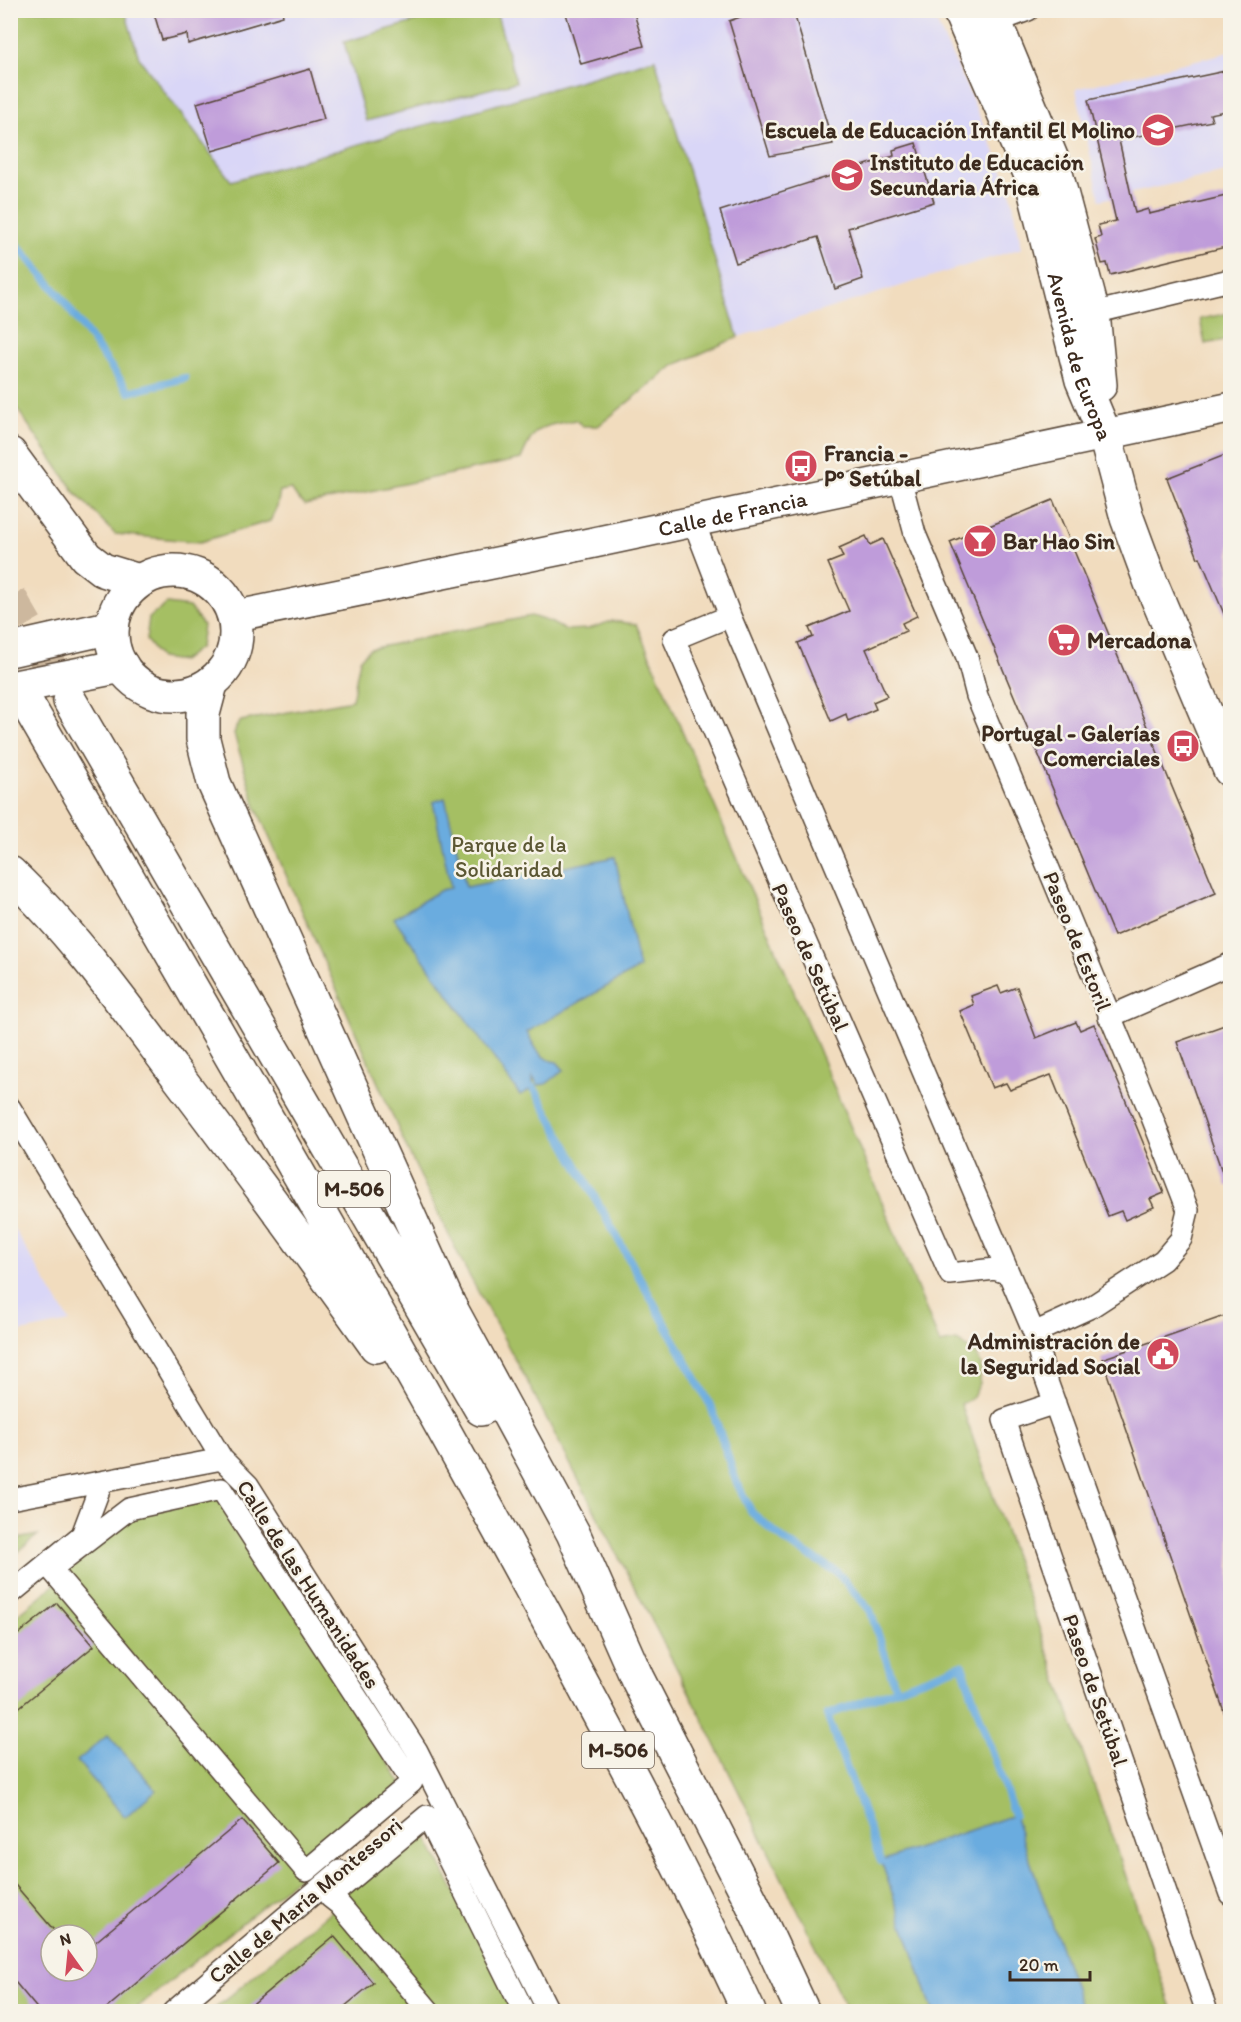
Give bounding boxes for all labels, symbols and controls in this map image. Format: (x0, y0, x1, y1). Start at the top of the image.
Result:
school or university icon: Escuela de Educación Infantil El Molino (1140, 112, 1176, 148)
place label: Escuela de Educación Infantil El Molino (765, 117, 1135, 144)
place label: Instituto de Educación Secundaria África (870, 149, 1084, 201)
school or university icon: Instituto de Educación Secundaria África (829, 157, 865, 193)
street label: Avenida de Europa (1042, 270, 1119, 445)
place label: Francia - Pº Setúbal (824, 440, 922, 492)
bus stop icon: Francia - Pº Setúbal (783, 448, 819, 484)
street label: Calle de Francia (656, 485, 810, 543)
bar icon: Bar Hao Sin (962, 523, 998, 559)
place label: Bar Hao Sin (1003, 528, 1116, 555)
supermarket icon: Mercadona (1046, 622, 1082, 658)
place label: Mercadona (1087, 627, 1192, 654)
place label: Portugal - Galerías Comerciales (981, 720, 1160, 772)
bus stop icon: Portugal - Galerías Comerciales (1165, 728, 1201, 764)
park label: Parque de la Solidaridad (451, 831, 567, 883)
street label: Paseo de Estoril (1037, 867, 1118, 1015)
street label: Paseo de Setúbal (766, 879, 855, 1035)
road number: M-506 (318, 1171, 390, 1207)
place label: Administración de la Seguridad Social (961, 1328, 1141, 1380)
public building icon: Administración de la Seguridad Social (1145, 1336, 1181, 1372)
street label: Calle de las Humanidades (231, 1475, 386, 1694)
street label: Paseo de Setúbal (1057, 1610, 1134, 1770)
road number: M-506 (582, 1732, 654, 1768)
street label: Calle de María Montessori (203, 1811, 408, 1989)
north arrow (39, 1923, 99, 1983)
text: N (58, 1928, 73, 1950)
scale bar (1010, 1944, 1090, 1982)
text: 20 m (1019, 1954, 1059, 1976)

